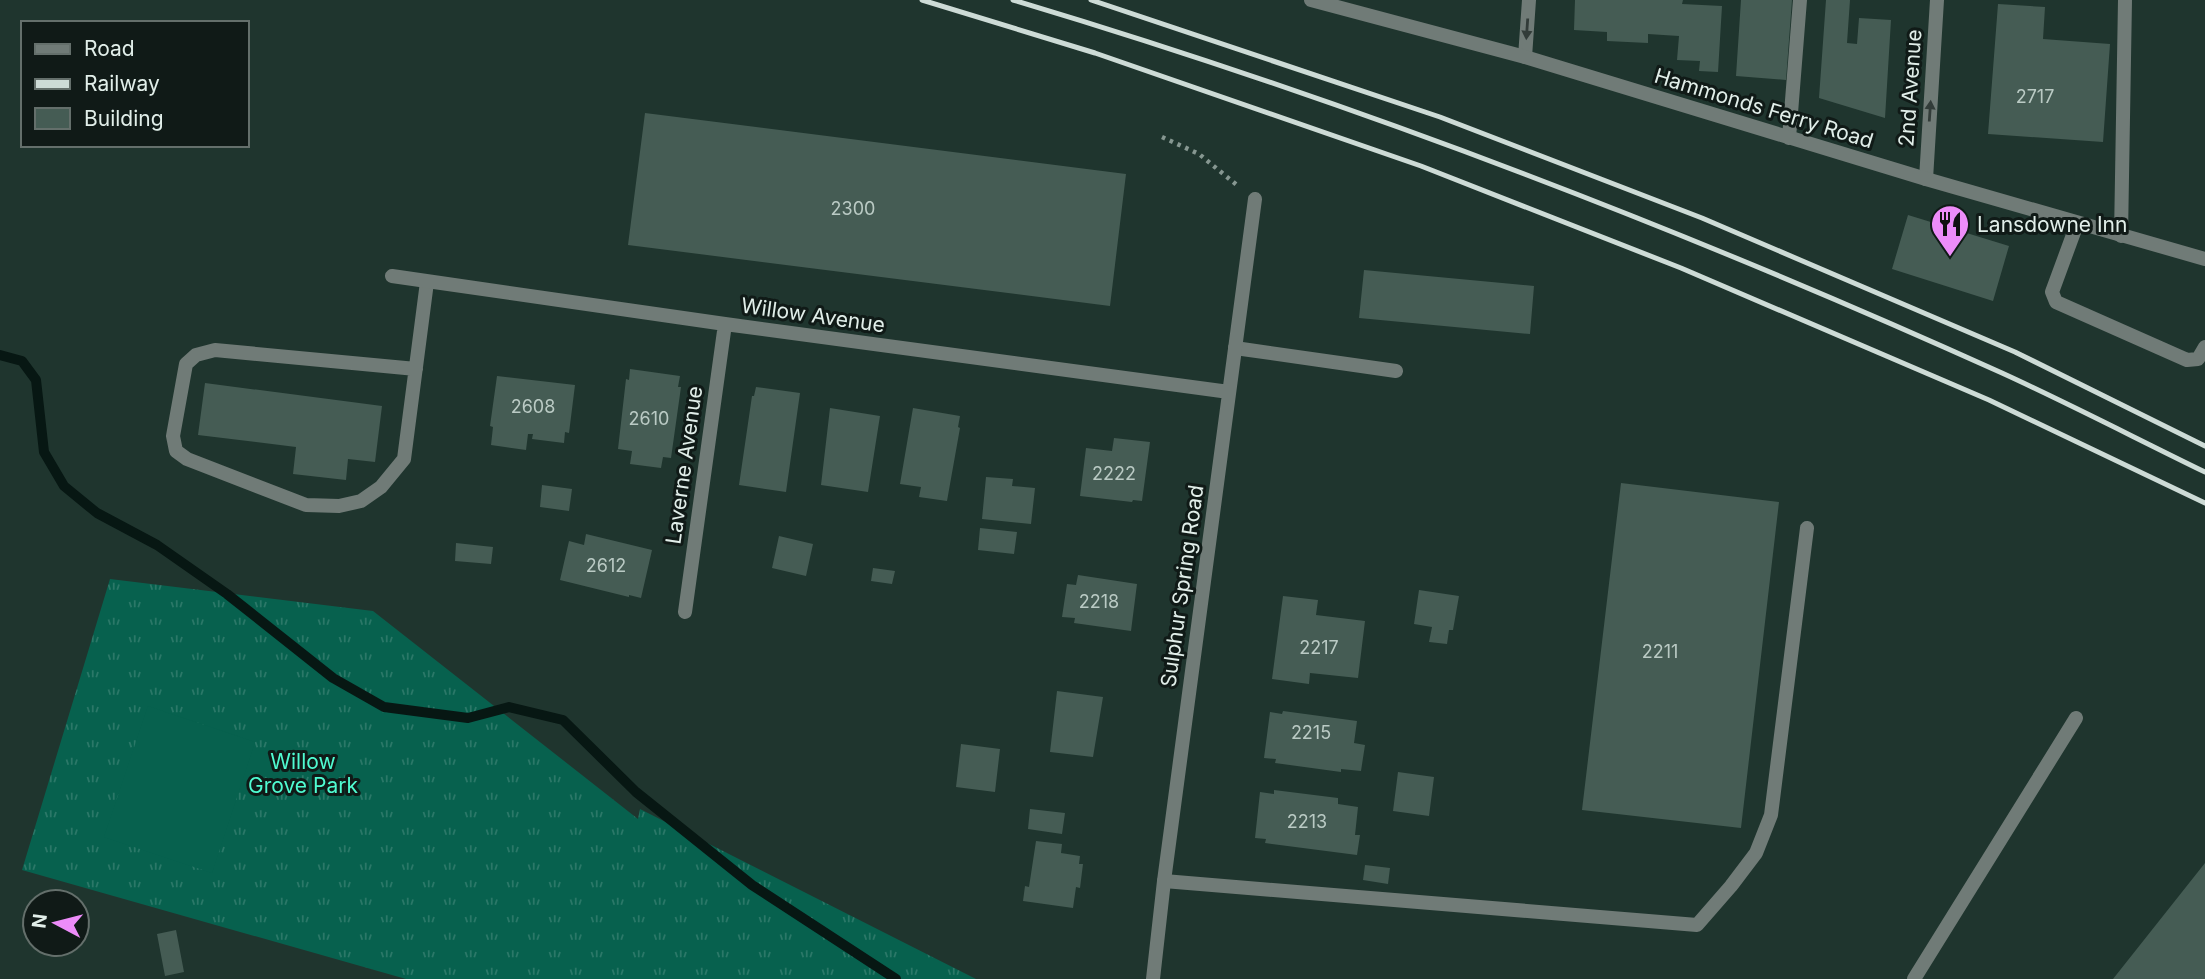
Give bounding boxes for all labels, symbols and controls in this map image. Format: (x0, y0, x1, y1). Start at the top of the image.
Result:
one-way arrow (1521, 18, 1532, 40)
legend (21, 21, 248, 147)
street label: 2nd Avenue (1893, 28, 1927, 148)
text: Road (84, 36, 135, 61)
street label: Hammonds Ferry Road (1651, 63, 1877, 153)
text: Railway (84, 71, 160, 96)
house number: 2717 (2016, 86, 2054, 107)
one-way arrow (1925, 100, 1936, 122)
text: Building (84, 106, 164, 131)
house number: 2300 (831, 198, 875, 219)
restaurant icon: Lansdowne Inn (1929, 203, 1971, 258)
place label: Lansdowne Inn (1977, 212, 2127, 237)
street label: Willow Avenue (739, 293, 887, 337)
street label: Laverne Avenue (661, 384, 707, 546)
house number: 2608 (511, 396, 555, 417)
house number: 2610 (629, 408, 669, 429)
house number: 2222 (1092, 463, 1136, 484)
street label: Sulphur Spring Road (1155, 483, 1209, 689)
house number: 2612 (586, 555, 626, 576)
house number: 2218 (1079, 591, 1119, 612)
house number: 2217 (1299, 637, 1339, 658)
house number: 2211 (1642, 641, 1678, 662)
house number: 2215 (1291, 722, 1331, 743)
park label: Willow Grove Park (248, 749, 358, 798)
house number: 2213 (1287, 811, 1327, 832)
north arrow (21, 888, 91, 958)
text: N (27, 912, 52, 930)

